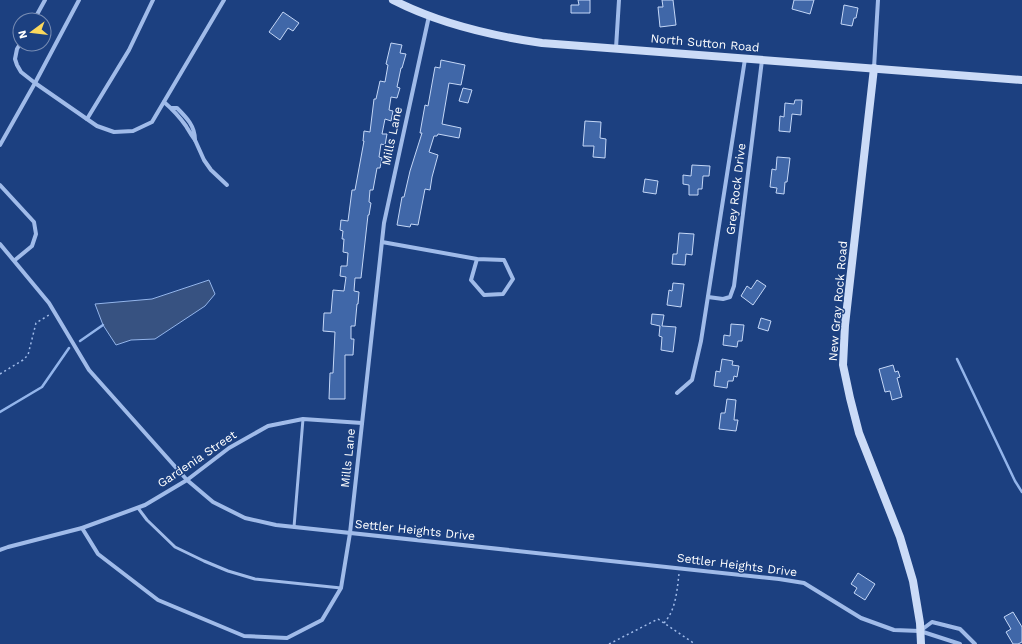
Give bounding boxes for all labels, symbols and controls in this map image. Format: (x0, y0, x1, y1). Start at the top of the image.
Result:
north arrow (12, 12, 52, 52)
text: N (15, 29, 30, 40)
street label: North Sutton Road (650, 31, 760, 55)
street label: Mills Lane (379, 105, 405, 167)
street label: Grey Rock Drive (723, 142, 749, 236)
street label: New Gray Rock Road (826, 240, 850, 362)
street label: Gardenia Street (155, 427, 239, 491)
street label: Mills Lane (338, 428, 358, 488)
street label: Settler Heights Drive (354, 517, 476, 543)
street label: Settler Heights Drive (676, 551, 798, 579)

